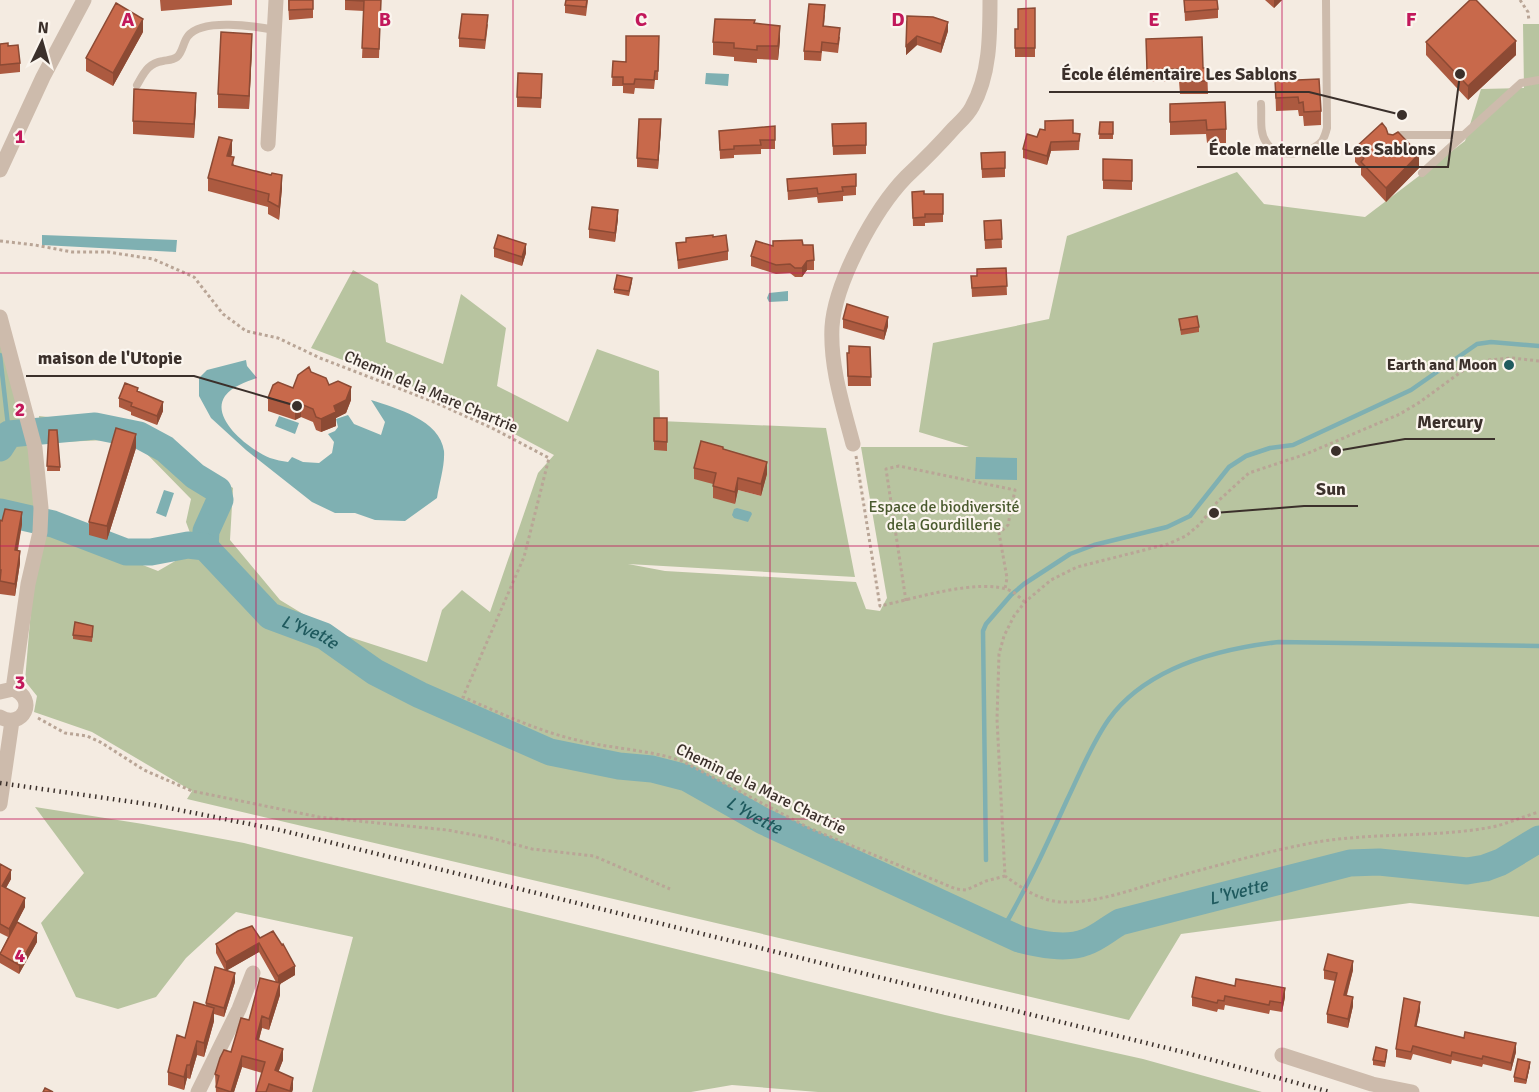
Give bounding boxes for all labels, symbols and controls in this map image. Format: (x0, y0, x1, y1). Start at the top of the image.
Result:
text: A (122, 7, 135, 32)
text: B (379, 7, 391, 32)
text: C (635, 7, 647, 32)
text: D (891, 7, 905, 32)
text: E (1148, 7, 1160, 32)
text: F (1406, 7, 1417, 32)
north arrow (12, 12, 72, 72)
text: N (37, 18, 50, 39)
callout: École élémentaire Les Sablons (1049, 56, 1309, 92)
text: École élémentaire Les Sablons (1061, 63, 1297, 85)
text: 1 (15, 124, 26, 149)
callout: École maternelle Les Sablons (1197, 131, 1448, 167)
text: École maternelle Les Sablons (1209, 138, 1435, 160)
callout: maison de l'Utopie (26, 340, 194, 376)
street label: Chemin de la Mare Chartrie (341, 346, 521, 438)
text: maison de l'Utopie (38, 347, 182, 369)
place label: Earth and Moon (1387, 355, 1497, 375)
marker: Earth and Moon (1502, 358, 1516, 372)
text: 2 (15, 397, 25, 422)
callout: Mercury (1405, 403, 1495, 439)
text: Mercury (1417, 411, 1483, 433)
callout: Sun (1304, 470, 1358, 506)
text: Sun (1316, 478, 1346, 500)
park label: Espace de biodiversité dela Gourdillerie (869, 497, 1019, 535)
water label: L'Yvette (278, 610, 344, 654)
text: 3 (15, 670, 25, 695)
street label: Chemin de la Mare Chartrie (673, 739, 849, 839)
water label: L'Yvette (722, 791, 786, 840)
water label: L'Yvette (1206, 873, 1271, 910)
text: 4 (15, 943, 26, 968)

